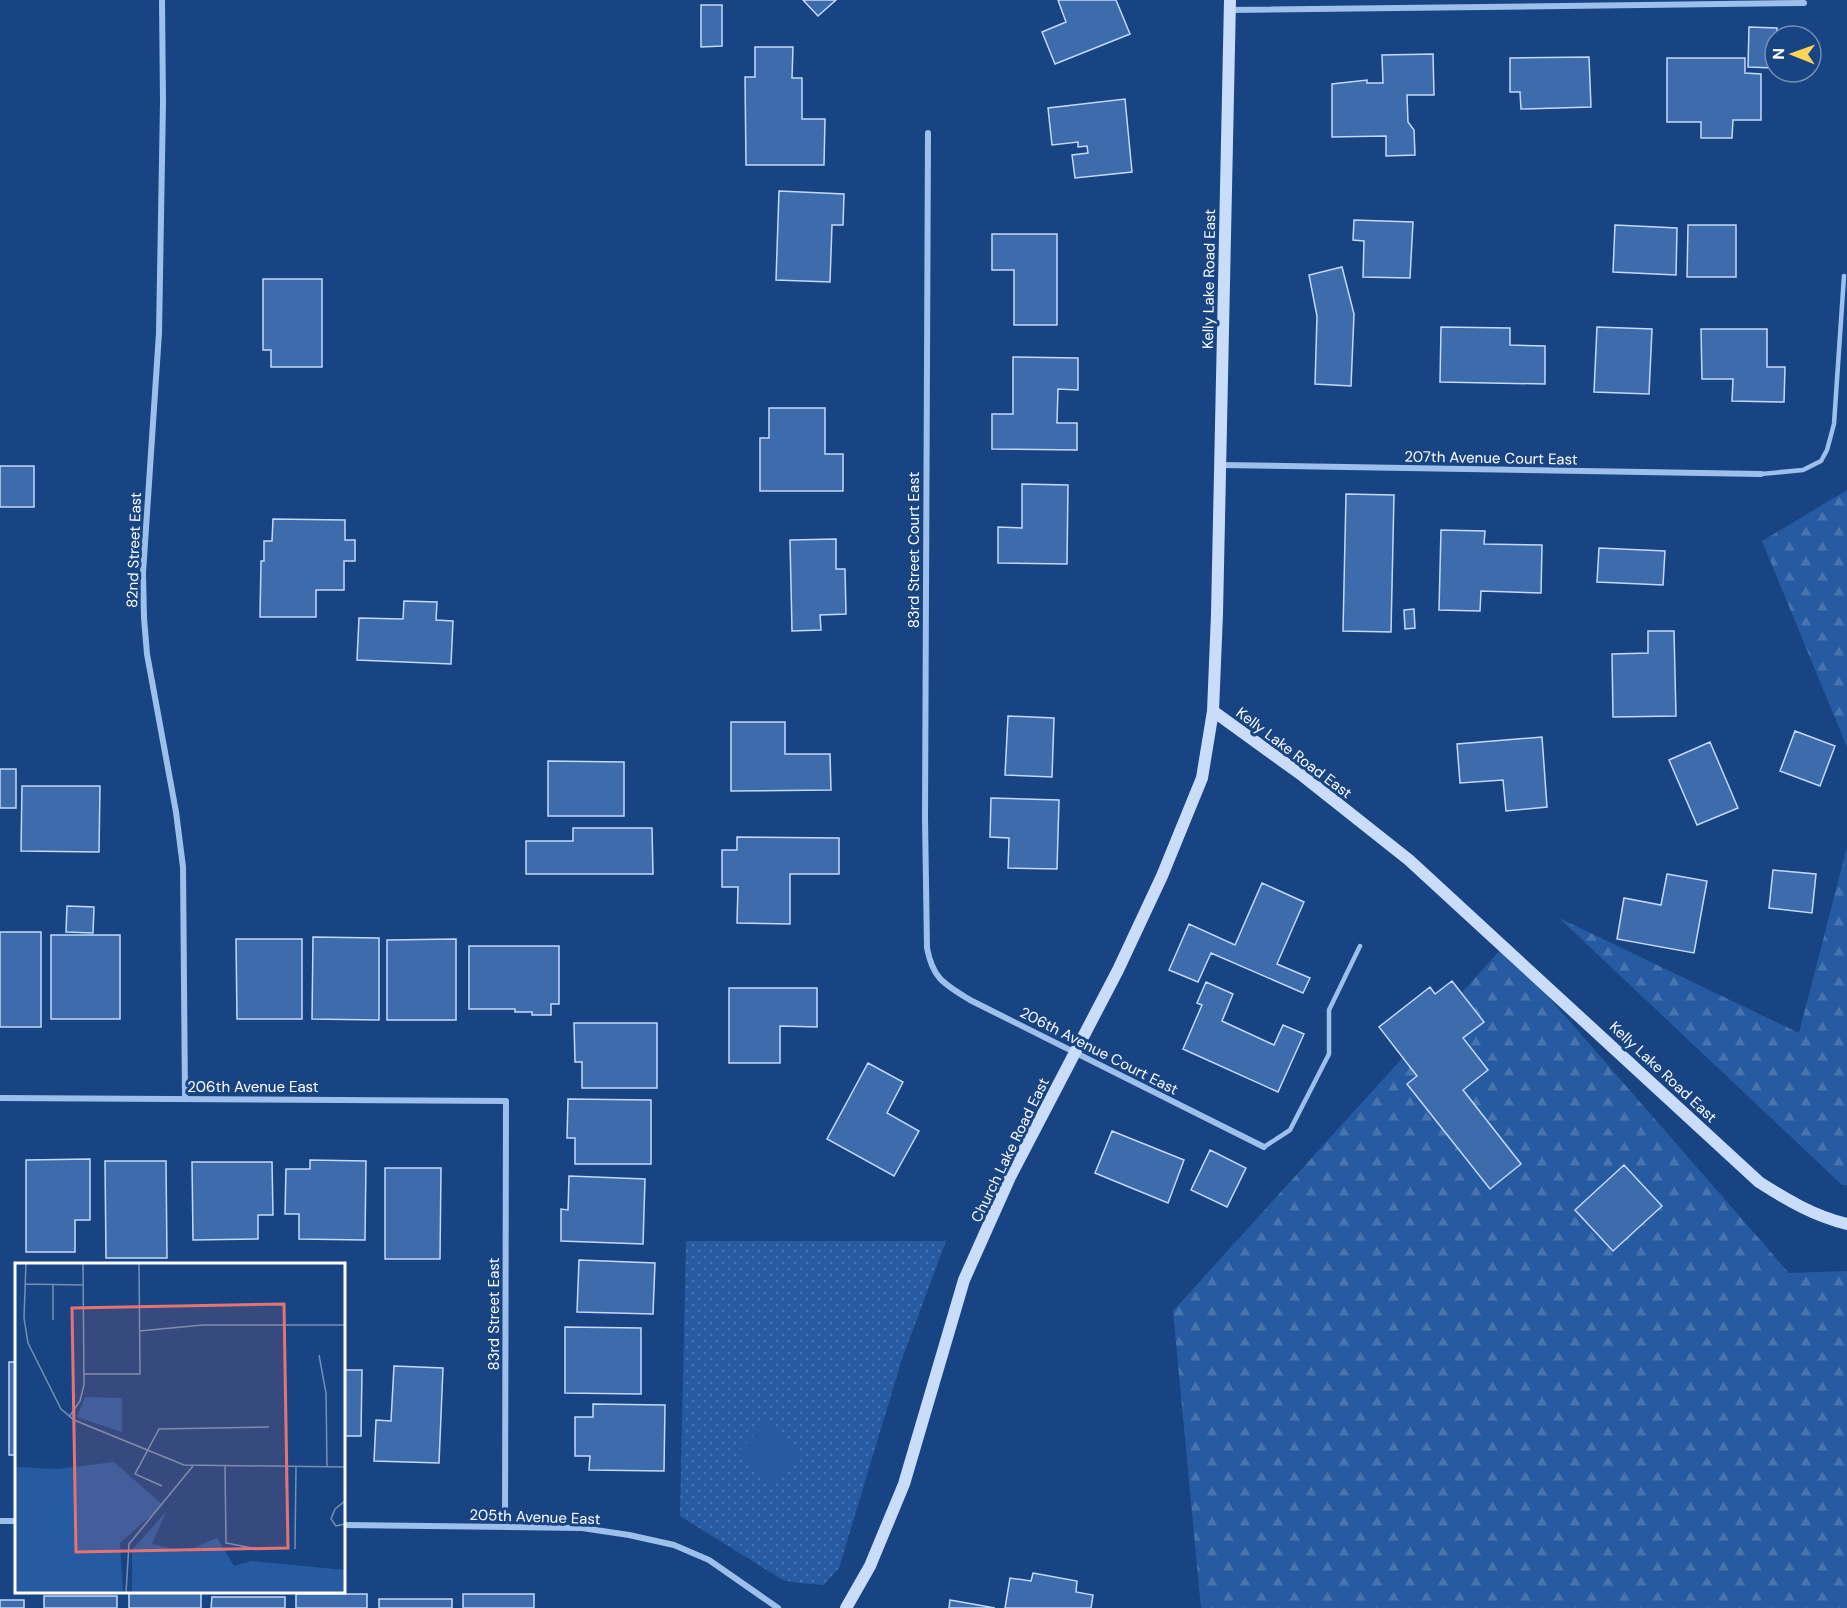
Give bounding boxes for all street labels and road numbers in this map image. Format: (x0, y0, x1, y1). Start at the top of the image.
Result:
street label: Kelly Lake Road East (1198, 209, 1220, 349)
street label: 207th Avenue Court East (1404, 446, 1578, 470)
street label: 83rd Street Court East (904, 472, 924, 628)
street label: 82nd Street East (122, 492, 146, 608)
street label: Kelly Lake Road East (1232, 703, 1356, 803)
street label: 206th Avenue Court East (1016, 1002, 1182, 1100)
street label: Kelly Lake Road East (1605, 1017, 1721, 1127)
street label: Church Lake Road East (966, 1074, 1054, 1226)
street label: 206th Avenue East (187, 1077, 319, 1097)
street label: 83rd Street East (484, 1257, 504, 1370)
street label: 205th Avenue East (469, 1505, 601, 1529)

